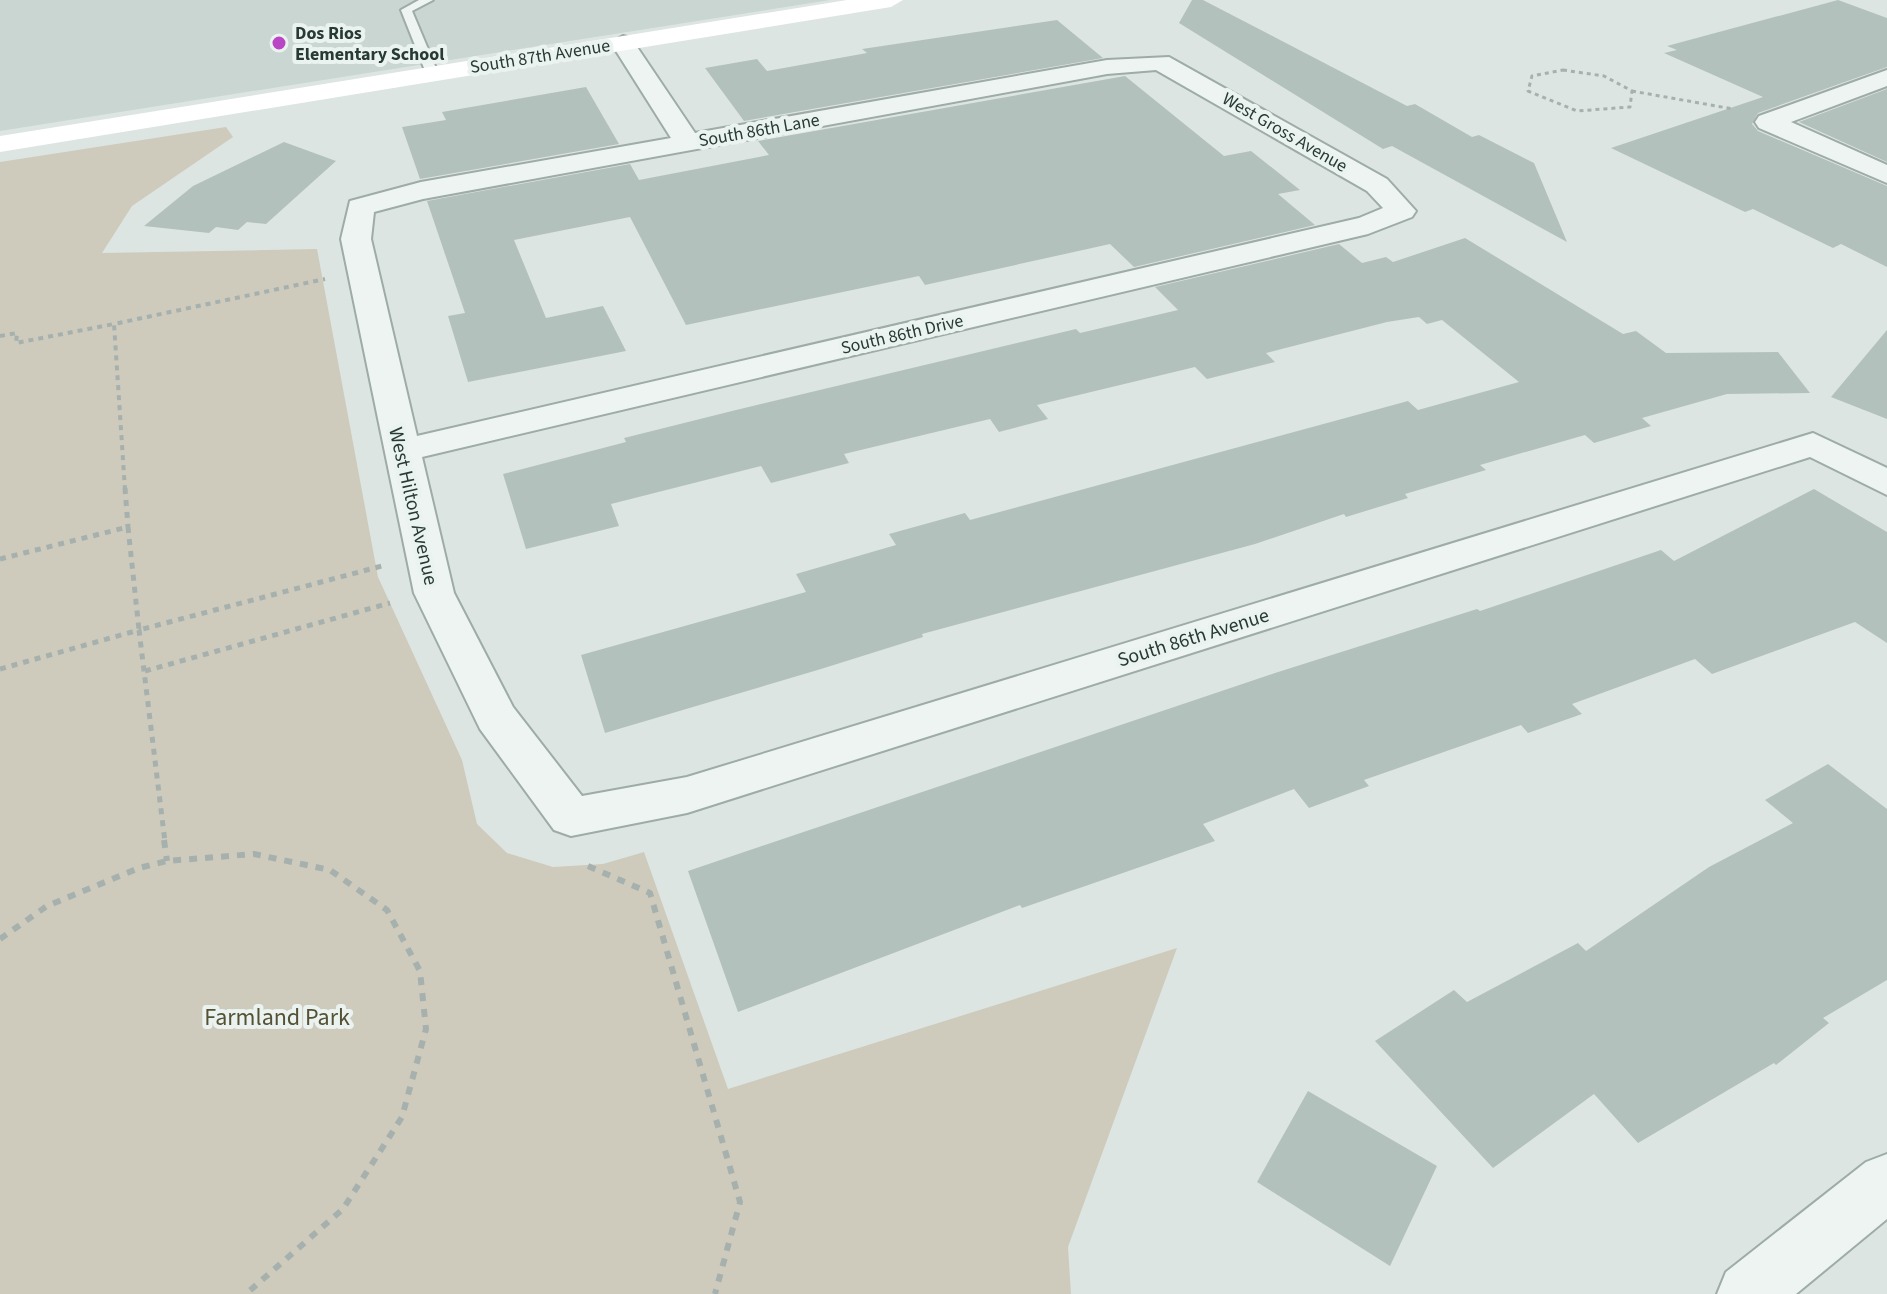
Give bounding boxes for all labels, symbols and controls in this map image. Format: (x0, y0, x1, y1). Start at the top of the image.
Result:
place label: Dos Rios Elementary School (295, 21, 445, 67)
street label: South 87th Avenue (468, 33, 612, 80)
marker: Dos Rios Elementary School (270, 34, 288, 52)
street label: West Gross Avenue (1217, 86, 1352, 179)
street label: South 86th Lane (697, 108, 822, 153)
street label: South 86th Drive (838, 308, 966, 361)
street label: West Hilton Avenue (381, 424, 445, 588)
street label: South 86th Avenue (1114, 602, 1273, 674)
park label: Farmland Park (204, 1000, 350, 1035)

